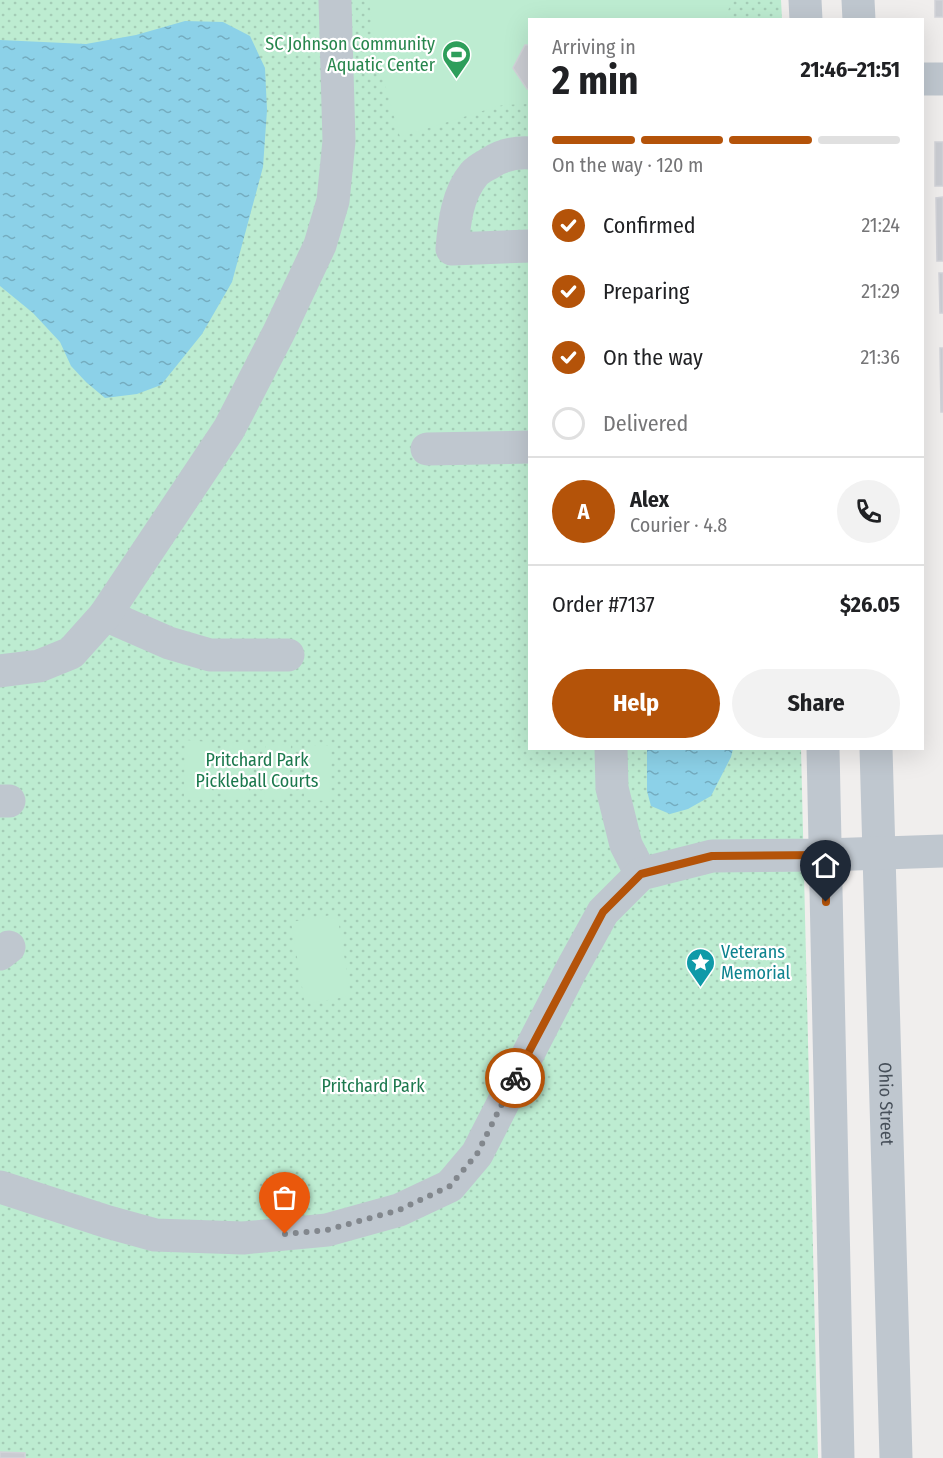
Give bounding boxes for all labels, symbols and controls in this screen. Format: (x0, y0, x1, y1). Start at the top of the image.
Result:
place label: SC Johnson Community Aquatic Center (265, 33, 436, 76)
text: Arriving in (552, 35, 636, 59)
sports icon: SC Johnson Community Aquatic Center (440, 38, 472, 80)
text: 21:46–21:51 (800, 56, 900, 83)
text: 2 min (552, 58, 638, 104)
text: On the way · 120 m (552, 153, 703, 177)
icon: check (552, 209, 585, 242)
text: Confirmed (603, 212, 696, 239)
text: 21:24 (861, 213, 900, 237)
icon: check (552, 275, 585, 308)
text: Preparing (603, 278, 689, 305)
text: 21:29 (861, 279, 900, 303)
icon: check (552, 341, 585, 374)
text: On the way (603, 344, 703, 371)
text: 21:36 (860, 345, 900, 369)
text: Delivered (603, 410, 688, 437)
button: phone (837, 480, 900, 543)
text: Alex (630, 486, 669, 513)
text: A (578, 498, 589, 525)
text: Courier · 4.8 (630, 513, 727, 537)
text: Order #7137 (552, 591, 655, 618)
text: $26.05 (840, 591, 900, 618)
button: Help (552, 669, 720, 738)
button: Share (732, 669, 900, 738)
park label: Pritchard Park Pickleball Courts (196, 749, 319, 792)
pin (800, 840, 851, 902)
icon: home (809, 849, 842, 882)
place label: Veterans Memorial (721, 941, 790, 984)
place icon: Veterans Memorial (684, 946, 716, 988)
courier (485, 1048, 545, 1108)
icon: bike (499, 1062, 532, 1095)
street label: Ohio Street (874, 1062, 898, 1146)
park label: Pritchard Park (321, 1075, 425, 1097)
pin (259, 1172, 310, 1234)
icon: bag (268, 1181, 301, 1214)

